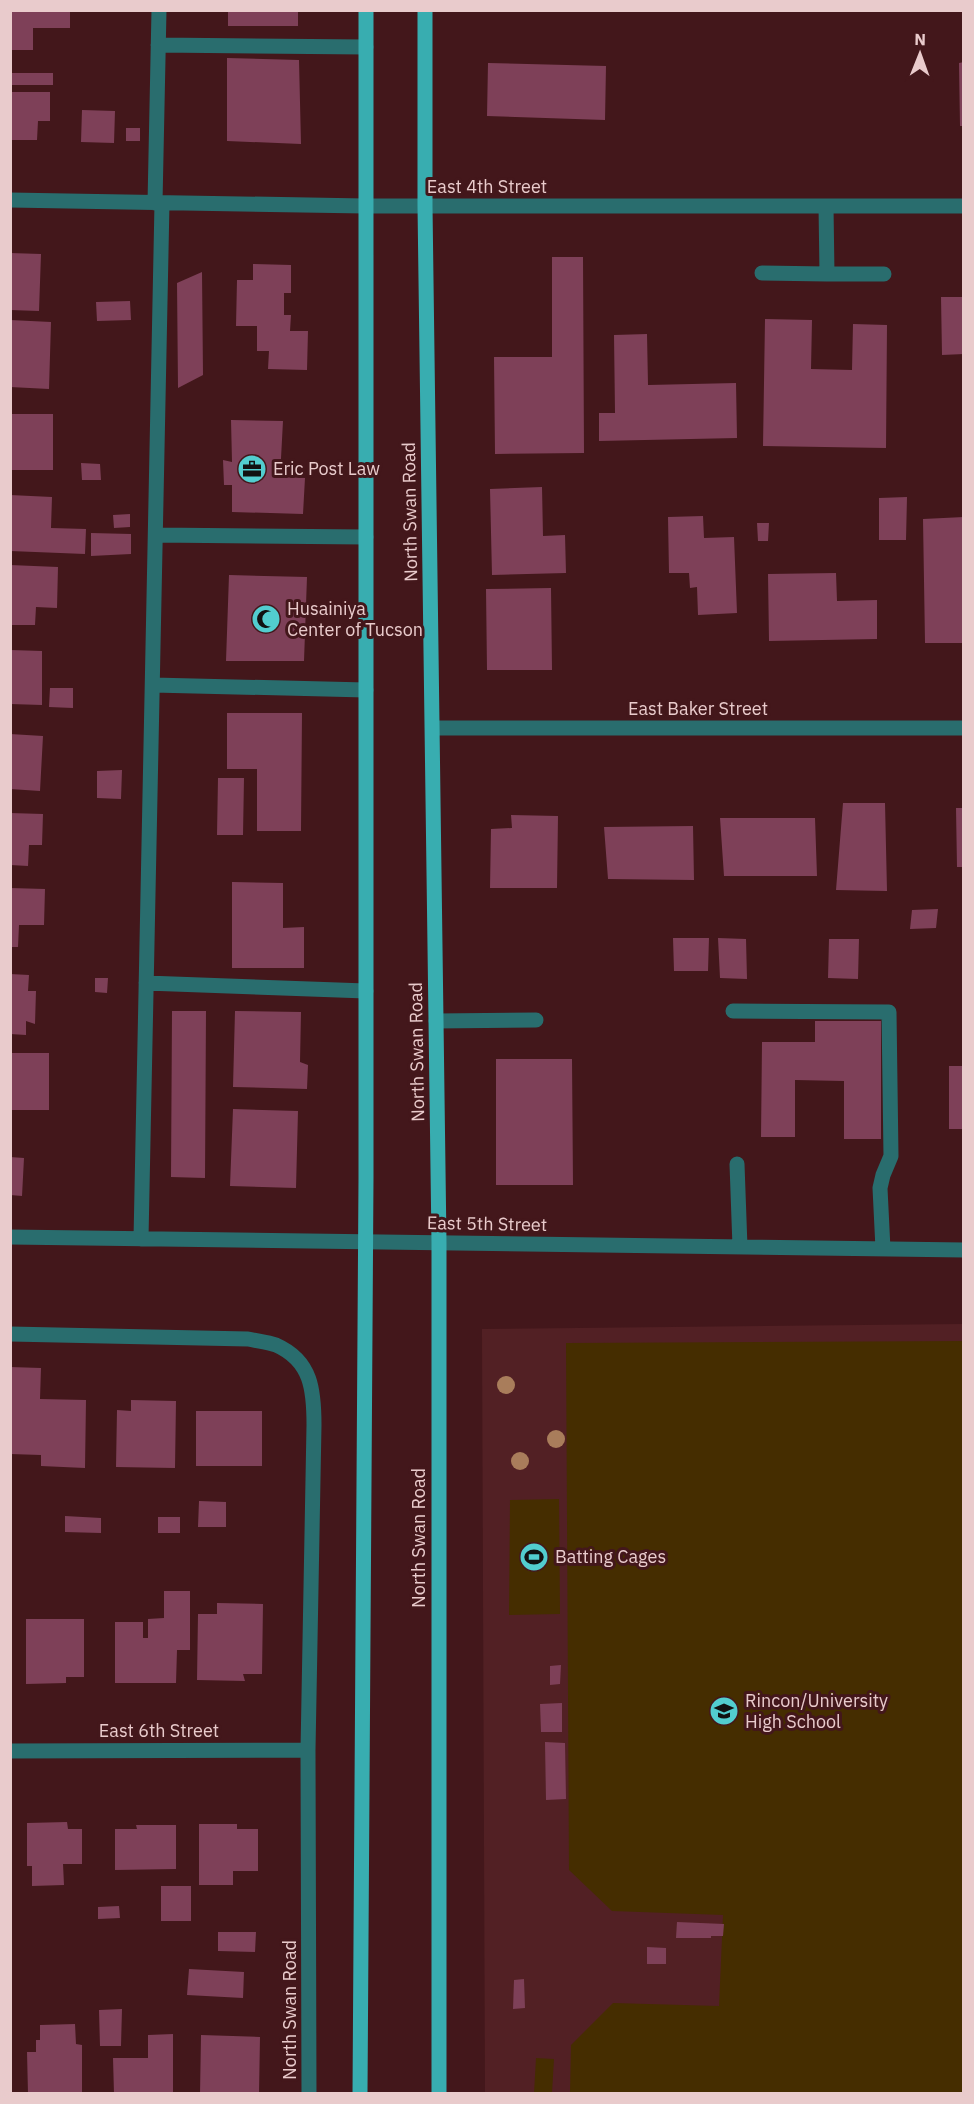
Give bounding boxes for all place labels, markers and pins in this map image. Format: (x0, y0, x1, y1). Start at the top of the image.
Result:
office icon: Eric Post Law (236, 453, 268, 485)
place label: Eric Post Law (273, 457, 380, 480)
place label: Husainiya Center of Tucson (287, 597, 423, 641)
mosque icon: Husainiya Center of Tucson (250, 603, 282, 635)
sports icon: Batting Cages (518, 1541, 550, 1573)
place label: Batting Cages (555, 1545, 666, 1568)
place label: Rincon/University High School (745, 1689, 888, 1733)
school or university icon: Rincon/University High School (708, 1695, 740, 1727)

